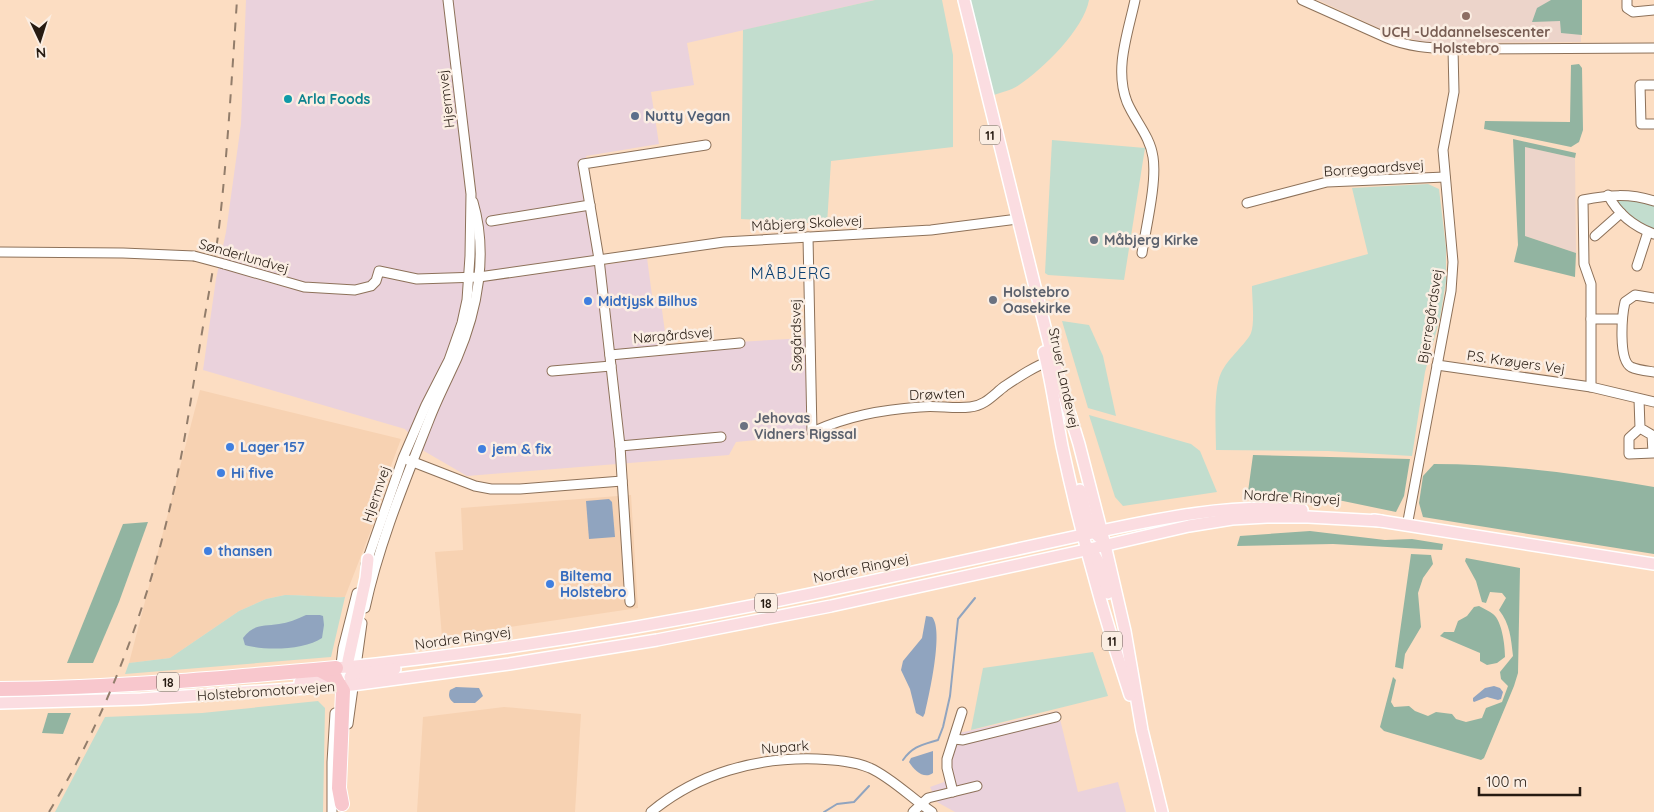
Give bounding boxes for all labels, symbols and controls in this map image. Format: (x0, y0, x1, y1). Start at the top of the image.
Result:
marker: UCH -Uddannelsescenter Holstebro (1460, 10, 1472, 22)
north arrow (15, 15, 65, 65)
place label: UCH -Uddannelsescenter Holstebro (1382, 23, 1550, 57)
text: N (35, 44, 47, 62)
street label: Hjermvej (433, 69, 459, 129)
place label: Arla Foods (298, 90, 370, 108)
marker: Arla Foods (282, 93, 294, 105)
place label: Nutty Vegan (645, 107, 730, 125)
marker: Nutty Vegan (629, 110, 641, 122)
road number: 11 (980, 126, 1000, 144)
street label: Borregaardsvej (1323, 156, 1425, 180)
street label: Måbjerg Skolevej (751, 211, 863, 235)
place label: Måbjerg Kirke (1104, 231, 1198, 249)
marker: Måbjerg Kirke (1088, 234, 1100, 246)
street label: Sønderlundvej (197, 235, 291, 277)
district label: MÅBJERG (751, 263, 831, 283)
street label: Bjerregårdsvej (1414, 267, 1446, 365)
place label: Holstebro Oasekirke (1003, 283, 1071, 317)
place label: Midtjysk Bilhus (598, 292, 698, 310)
marker: Holstebro Oasekirke (987, 294, 999, 306)
marker: Midtjysk Bilhus (582, 295, 594, 307)
street label: Søgårdsvej (786, 299, 806, 371)
street label: Nørgårdsvej (632, 323, 714, 347)
street label: Struer Landevej (1045, 326, 1083, 430)
street label: P.S. Krøyers Vej (1466, 346, 1566, 378)
street label: Drøwten (909, 384, 965, 404)
place label: Jehovas Vidners Rigssal (754, 409, 857, 443)
marker: Jehovas Vidners Rigssal (738, 420, 750, 432)
place label: Lager 157 (240, 438, 305, 456)
place label: jem & fix (491, 440, 551, 458)
marker: Lager 157 (224, 441, 236, 453)
marker: jem & fix (476, 443, 488, 455)
street label: Hjermvej (358, 463, 394, 525)
place label: Hi five (231, 464, 274, 482)
marker: Hi five (215, 467, 227, 479)
street label: Nordre Ringvej (1243, 485, 1341, 509)
place label: thansen (218, 542, 272, 560)
marker: thansen (202, 545, 214, 557)
street label: Nordre Ringvej (812, 549, 910, 587)
place label: Biltema Holstebro (560, 567, 627, 601)
marker: Biltema Holstebro (544, 578, 556, 590)
road number: 18 (755, 594, 777, 612)
street label: Nordre Ringvej (414, 622, 512, 654)
road number: 11 (1102, 631, 1122, 650)
road number: 18 (157, 672, 179, 692)
street label: Holstebromotorvejen (196, 677, 336, 705)
street label: Nupark (760, 736, 810, 758)
scale bar (1479, 764, 1580, 796)
text: 100 m (1486, 772, 1527, 791)

